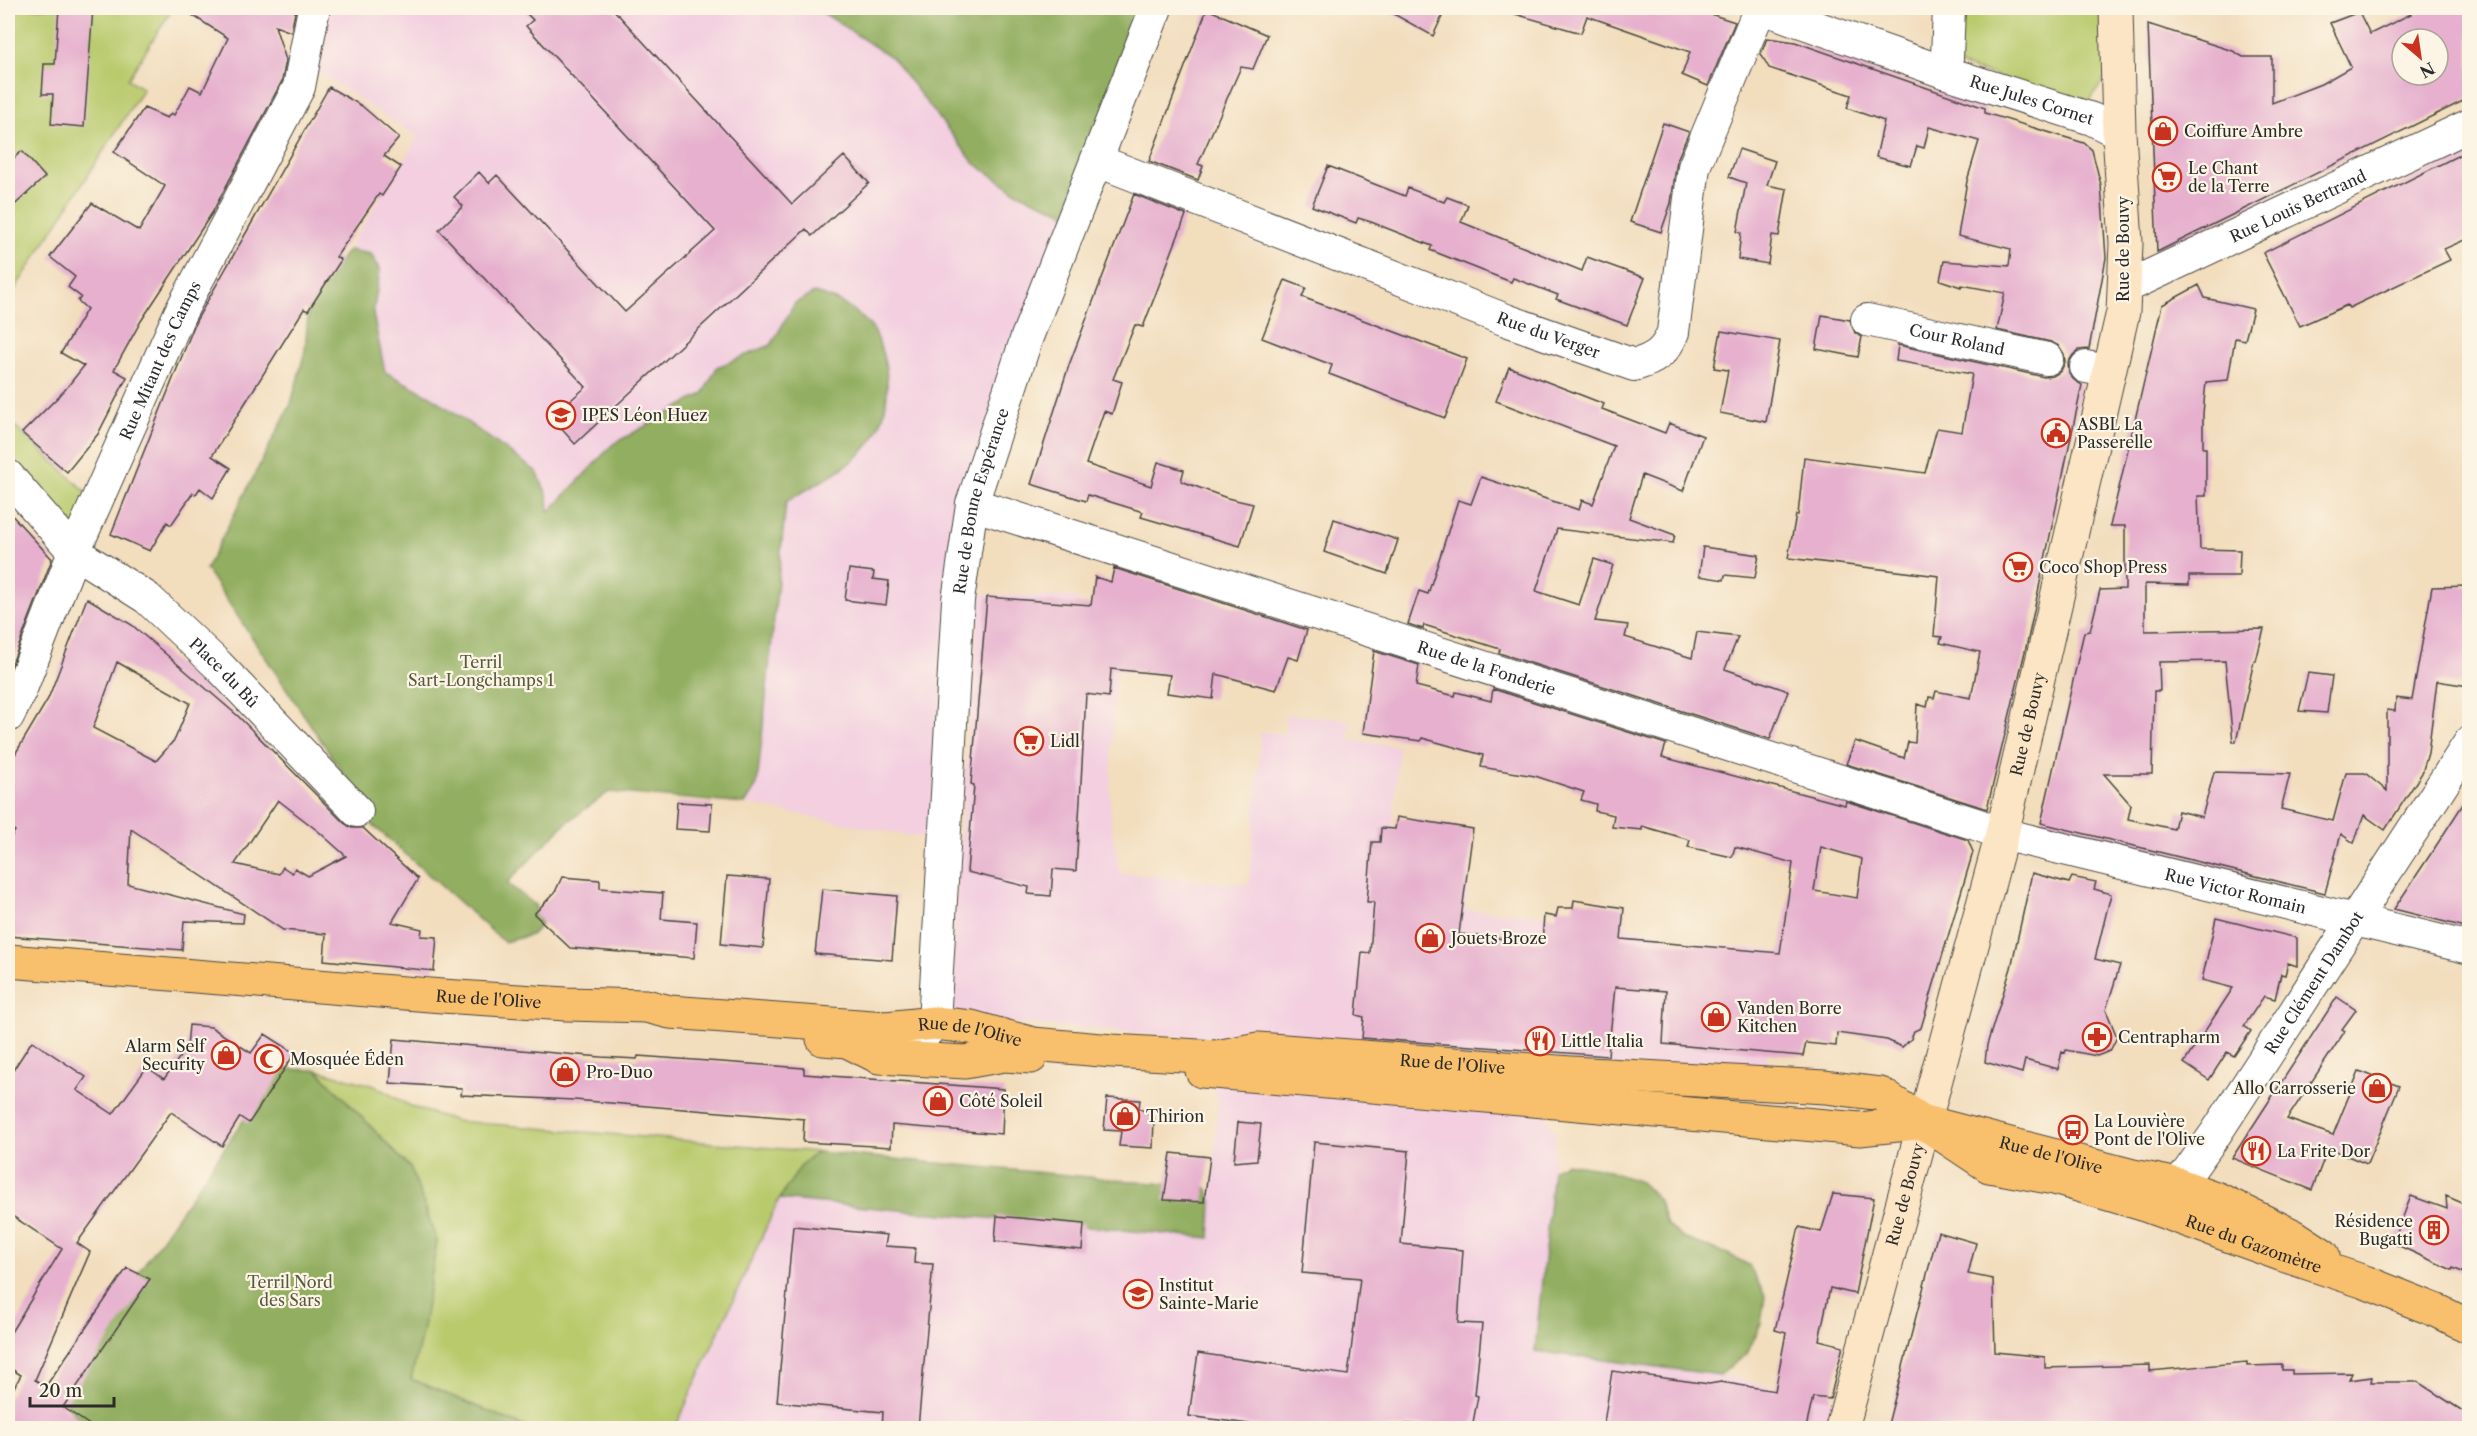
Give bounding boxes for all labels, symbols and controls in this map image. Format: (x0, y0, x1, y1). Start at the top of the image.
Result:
north arrow (2390, 27, 2450, 87)
text: N (2416, 58, 2438, 82)
street label: Rue Jules Cornet (1967, 71, 2096, 129)
shop icon: Coiffure Ambre (2147, 115, 2179, 147)
place label: Coiffure Ambre (2184, 121, 2303, 141)
place label: Le Chant de la Terre (2188, 158, 2269, 196)
supermarket icon: Le Chant de la Terre (2151, 161, 2183, 193)
street label: Rue Louis Bertrand (2226, 165, 2370, 247)
street label: Rue de Bouvy (2113, 195, 2133, 302)
street label: Rue Mitant des Camps (115, 277, 205, 443)
street label: Rue du Verger (1494, 307, 1603, 362)
street label: Cour Roland (1907, 319, 2007, 360)
school or university icon: IPES Léon Huez (545, 399, 577, 431)
place label: IPES Léon Huez (582, 405, 707, 425)
street label: Rue de Bonne Espérance (949, 406, 1013, 596)
place label: ASBL La Passerelle (2076, 414, 2153, 452)
public building icon: ASBL La Passerelle (2040, 417, 2072, 449)
supermarket icon: Coco Shop Press (2002, 551, 2034, 583)
place label: Coco Shop Press (2039, 557, 2167, 577)
street label: Place du Bû (185, 633, 263, 712)
street label: Rue de la Fonderie (1415, 637, 1558, 699)
park label: Terril Sart-Longchamps 1 (408, 652, 554, 690)
street label: Rue de Bouvy (2006, 669, 2049, 778)
supermarket icon: Lidl (1013, 725, 1045, 757)
place label: Lidl (1050, 731, 1080, 751)
street label: Rue Victor Romain (2163, 864, 2308, 918)
street label: Rue Clément Dambot (2260, 907, 2368, 1058)
shop icon: Jouets Broze (1414, 922, 1446, 954)
place label: Jouets Broze (1448, 928, 1547, 948)
street label: Rue de l'Olive (435, 986, 542, 1012)
place label: Vanden Borre Kitchen (1736, 998, 1842, 1036)
shop icon: Vanden Borre Kitchen (1700, 1001, 1732, 1033)
street label: Rue de l'Olive (917, 1013, 1024, 1051)
pharmacy icon: Centrapharm (2081, 1021, 2113, 1053)
restaurant icon: Little Italia (1524, 1025, 1556, 1057)
place label: Centrapharm (2118, 1027, 2220, 1047)
place label: Little Italia (1561, 1031, 1644, 1051)
place label: Alarm Self Security (124, 1036, 207, 1074)
shop icon: Alarm Self Security (210, 1039, 242, 1071)
mosque icon: Mosquée Éden (253, 1043, 285, 1075)
place label: Mosquée Éden (290, 1049, 404, 1069)
street label: Rue de l'Olive (1399, 1050, 1506, 1078)
shop icon: Pro-Duo (549, 1056, 581, 1088)
place label: Pro-Duo (586, 1062, 653, 1082)
shop icon: Allo Carrosserie (2361, 1072, 2393, 1104)
place label: Allo Carrosserie (2232, 1078, 2356, 1098)
shop icon: Côté Soleil (922, 1085, 954, 1117)
place label: Côté Soleil (959, 1091, 1043, 1111)
shop icon: Thirion (1109, 1100, 1141, 1132)
place label: Thirion (1146, 1106, 1204, 1126)
place label: La Louvière Pont de l'Olive (2094, 1111, 2205, 1149)
bus stop icon: La Louvière Pont de l'Olive (2057, 1114, 2089, 1146)
street label: Rue de l'Olive (1997, 1132, 2105, 1178)
restaurant icon: La Frite Dor (2240, 1135, 2272, 1167)
street label: Rue de Bouvy (1881, 1139, 1929, 1248)
place label: La Frite Dor (2277, 1141, 2371, 1161)
street label: Rue du Gazomètre (2183, 1211, 2324, 1277)
place label: Résidence Bugatti (2334, 1211, 2413, 1249)
building icon: Résidence Bugatti (2418, 1214, 2450, 1246)
park label: Terril Nord des Sars (247, 1272, 333, 1310)
place label: Institut Sainte-Marie (1159, 1275, 1259, 1313)
school or university icon: Institut Sainte-Marie (1122, 1278, 1154, 1310)
scale bar (30, 1370, 114, 1408)
text: 20 m (39, 1380, 83, 1402)

